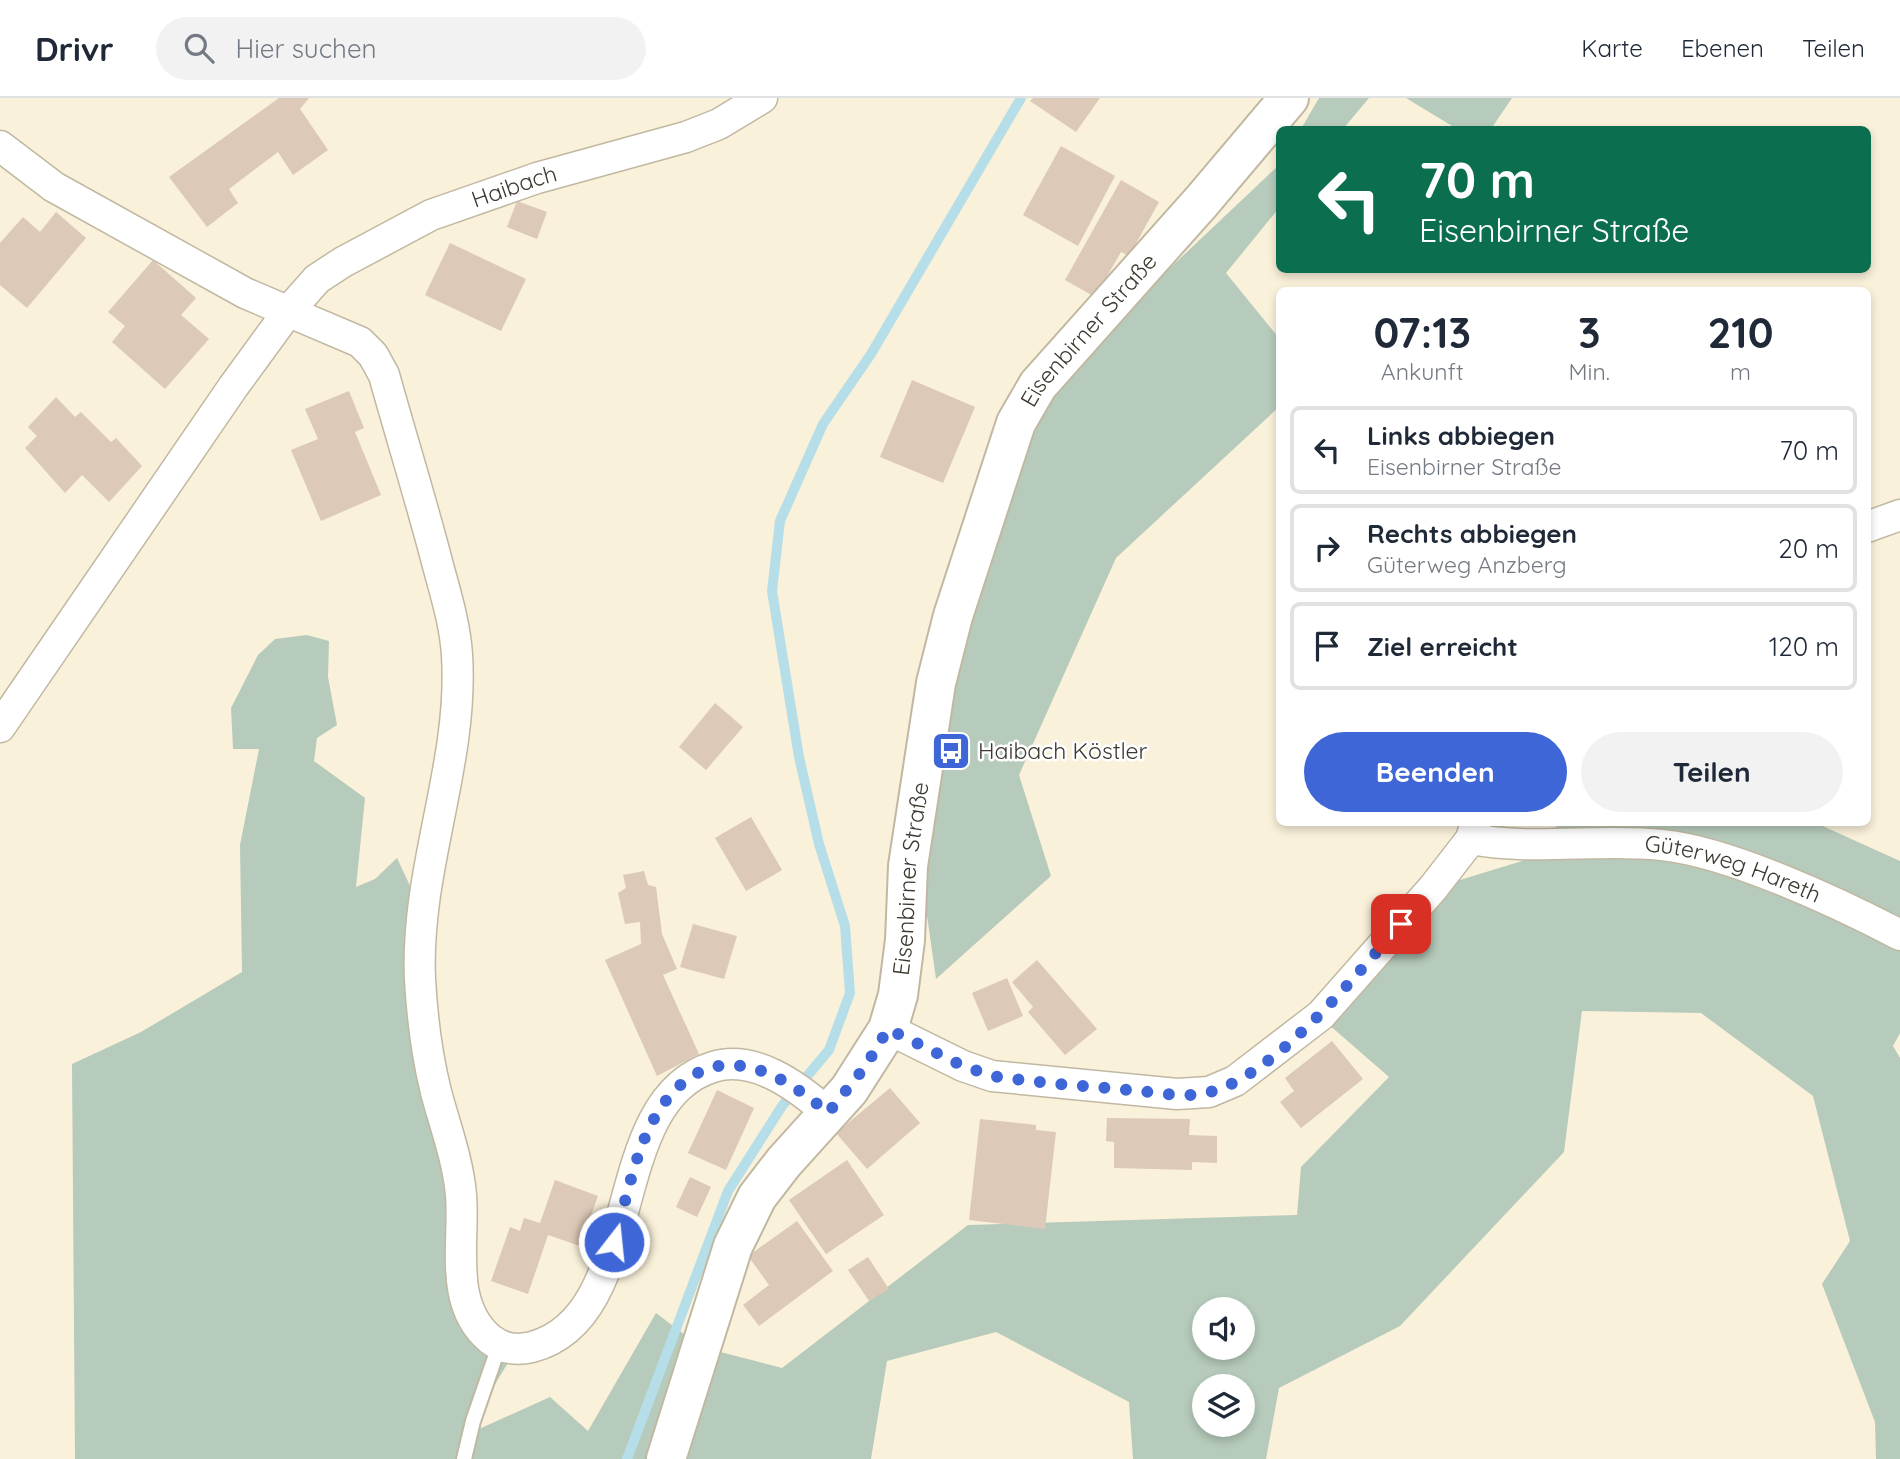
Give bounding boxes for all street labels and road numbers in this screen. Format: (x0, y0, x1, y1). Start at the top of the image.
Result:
street label: Haibach (467, 158, 560, 214)
street label: Eisenbirner Straße (1014, 247, 1163, 412)
street label: Eisenbirner Straße (886, 780, 935, 977)
street label: Güterweg Hareth (1644, 829, 1826, 909)

